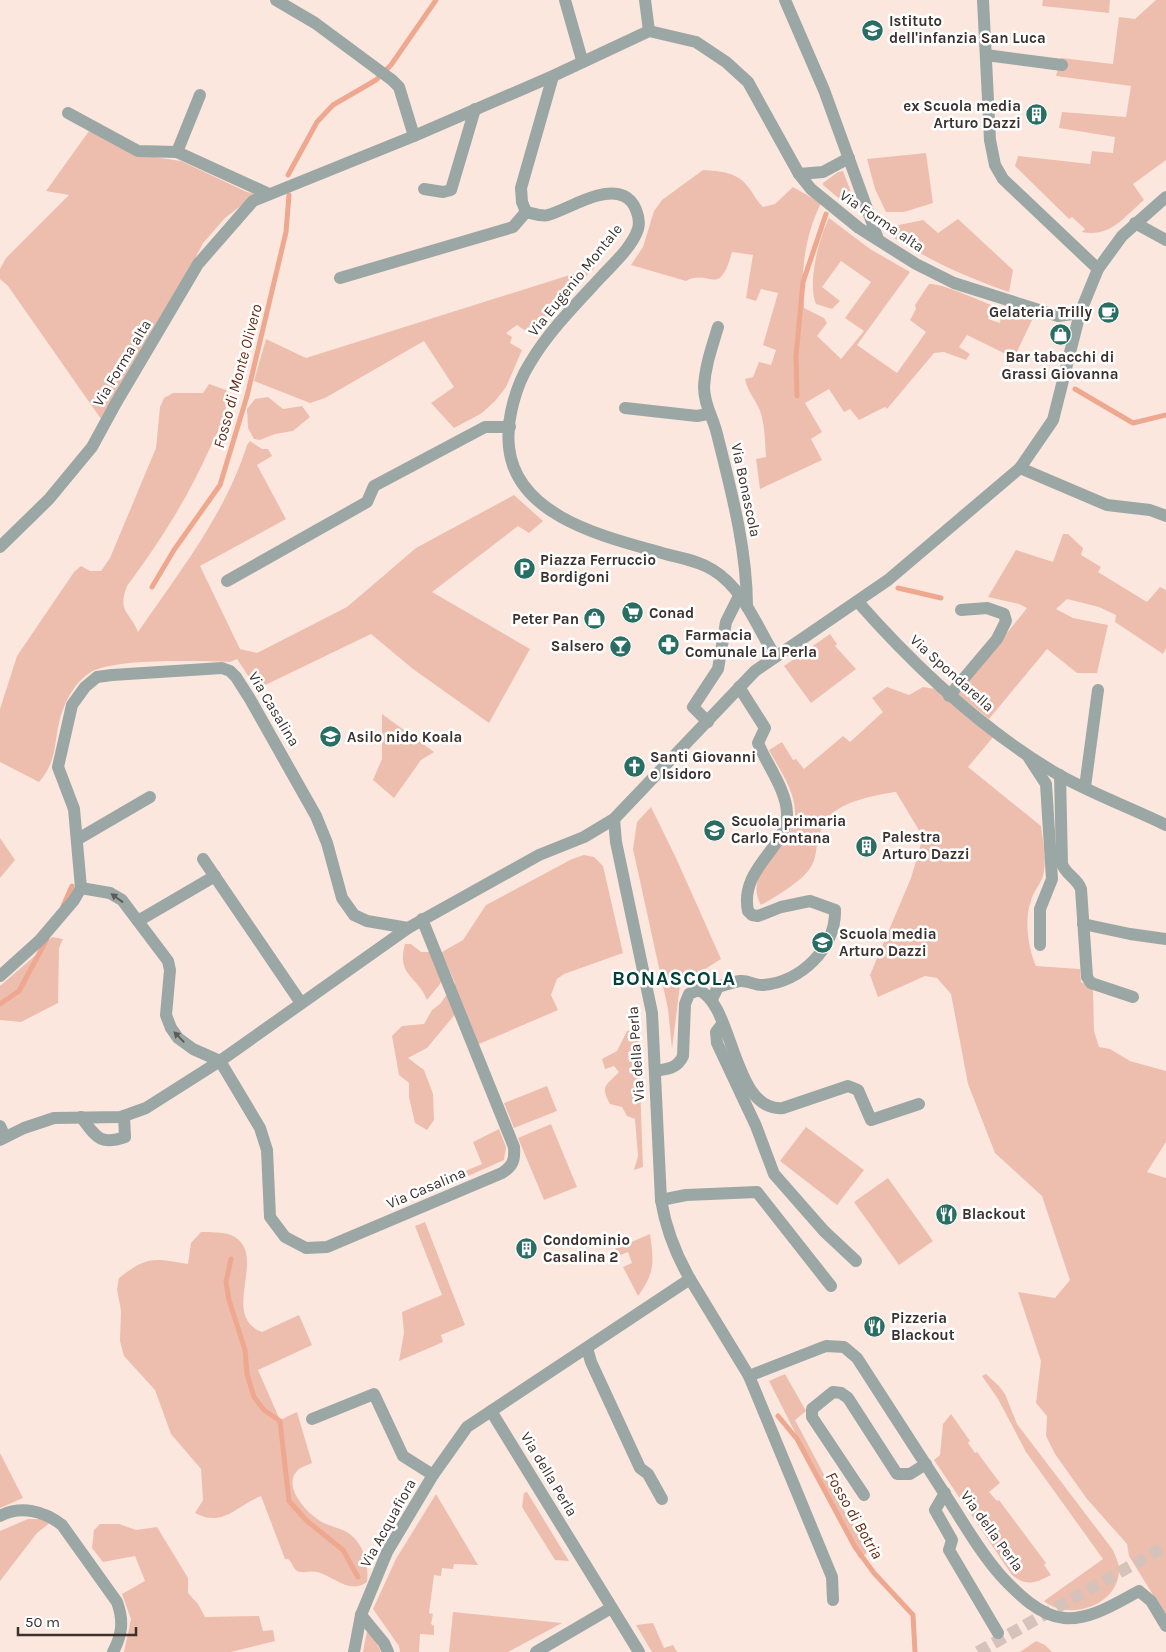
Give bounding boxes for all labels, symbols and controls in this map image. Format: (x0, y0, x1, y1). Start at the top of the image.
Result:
place label: Istituto dell'infanzia San Luca (889, 12, 1046, 47)
school or university icon: Istituto dell'infanzia San Luca (861, 18, 885, 42)
place label: ex Scuola media Arturo Dazzi (903, 97, 1021, 132)
building icon: ex Scuola media Arturo Dazzi (1025, 103, 1049, 127)
street label: Via Forma alta (836, 186, 928, 256)
street label: Via Eugenio Montale (524, 220, 626, 340)
cafe icon: Gelateria Trilly (1096, 300, 1120, 324)
water label: Fosso di Monte Olivero (209, 302, 266, 450)
place label: Gelateria Trilly (989, 303, 1092, 321)
street label: Via Forma alta (89, 316, 155, 410)
shop icon: Bar tabacchi di Grassi Giovanna (1048, 322, 1072, 346)
place label: Bar tabacchi di Grassi Giovanna (1002, 348, 1118, 383)
street label: Via Bonascola (727, 441, 765, 539)
place label: Piazza Ferruccio Bordigoni (540, 551, 656, 586)
parking icon: Piazza Ferruccio Bordigoni (512, 557, 536, 581)
supermarket icon: Conad (621, 601, 645, 625)
place label: Conad (649, 604, 694, 622)
shop icon: Peter Pan (583, 607, 607, 631)
place label: Peter Pan (512, 610, 579, 628)
place label: Farmacia Comunale La Perla (685, 626, 817, 661)
street label: Via Spondarella (906, 631, 998, 715)
pharmacy icon: Farmacia Comunale La Perla (657, 632, 681, 656)
bar icon: Salsero (608, 634, 632, 658)
place label: Salsero (551, 637, 604, 655)
street label: Via Casalina (245, 668, 303, 750)
school or university icon: Asilo nido Koala (319, 725, 343, 749)
place label: Asilo nido Koala (347, 728, 462, 746)
place label: Santi Giovanni e Isidoro (650, 748, 756, 783)
church icon: Santi Giovanni e Isidoro (622, 754, 646, 778)
place label: Scuola primaria Carlo Fontana (731, 812, 846, 847)
school or university icon: Scuola primaria Carlo Fontana (703, 818, 727, 842)
place label: Palestra Arturo Dazzi (882, 828, 970, 863)
building icon: Palestra Arturo Dazzi (854, 834, 878, 858)
one-way arrow (110, 893, 124, 903)
place label: Scuola media Arturo Dazzi (839, 925, 937, 960)
school or university icon: Scuola media Arturo Dazzi (811, 931, 835, 955)
district label: BONASCOLA (612, 967, 736, 990)
street label: Via della Perla (624, 1006, 648, 1102)
one-way arrow (173, 1031, 185, 1043)
street label: Via Casalina (384, 1163, 468, 1213)
restaurant icon: Blackout (934, 1202, 958, 1226)
place label: Blackout (962, 1205, 1026, 1223)
place label: Condominio Casalina 2 (543, 1231, 630, 1266)
building icon: Condominio Casalina 2 (515, 1237, 539, 1261)
place label: Pizzeria Blackout (891, 1309, 955, 1344)
restaurant icon: Pizzeria Blackout (863, 1315, 887, 1339)
street label: Via della Perla (517, 1428, 581, 1520)
water label: Fosso di Botria (822, 1468, 887, 1562)
street label: Via Acquafiora (356, 1475, 420, 1571)
street label: Via della Perla (957, 1487, 1027, 1575)
scale bar (18, 1604, 135, 1636)
text: 50 m (25, 1613, 60, 1631)

